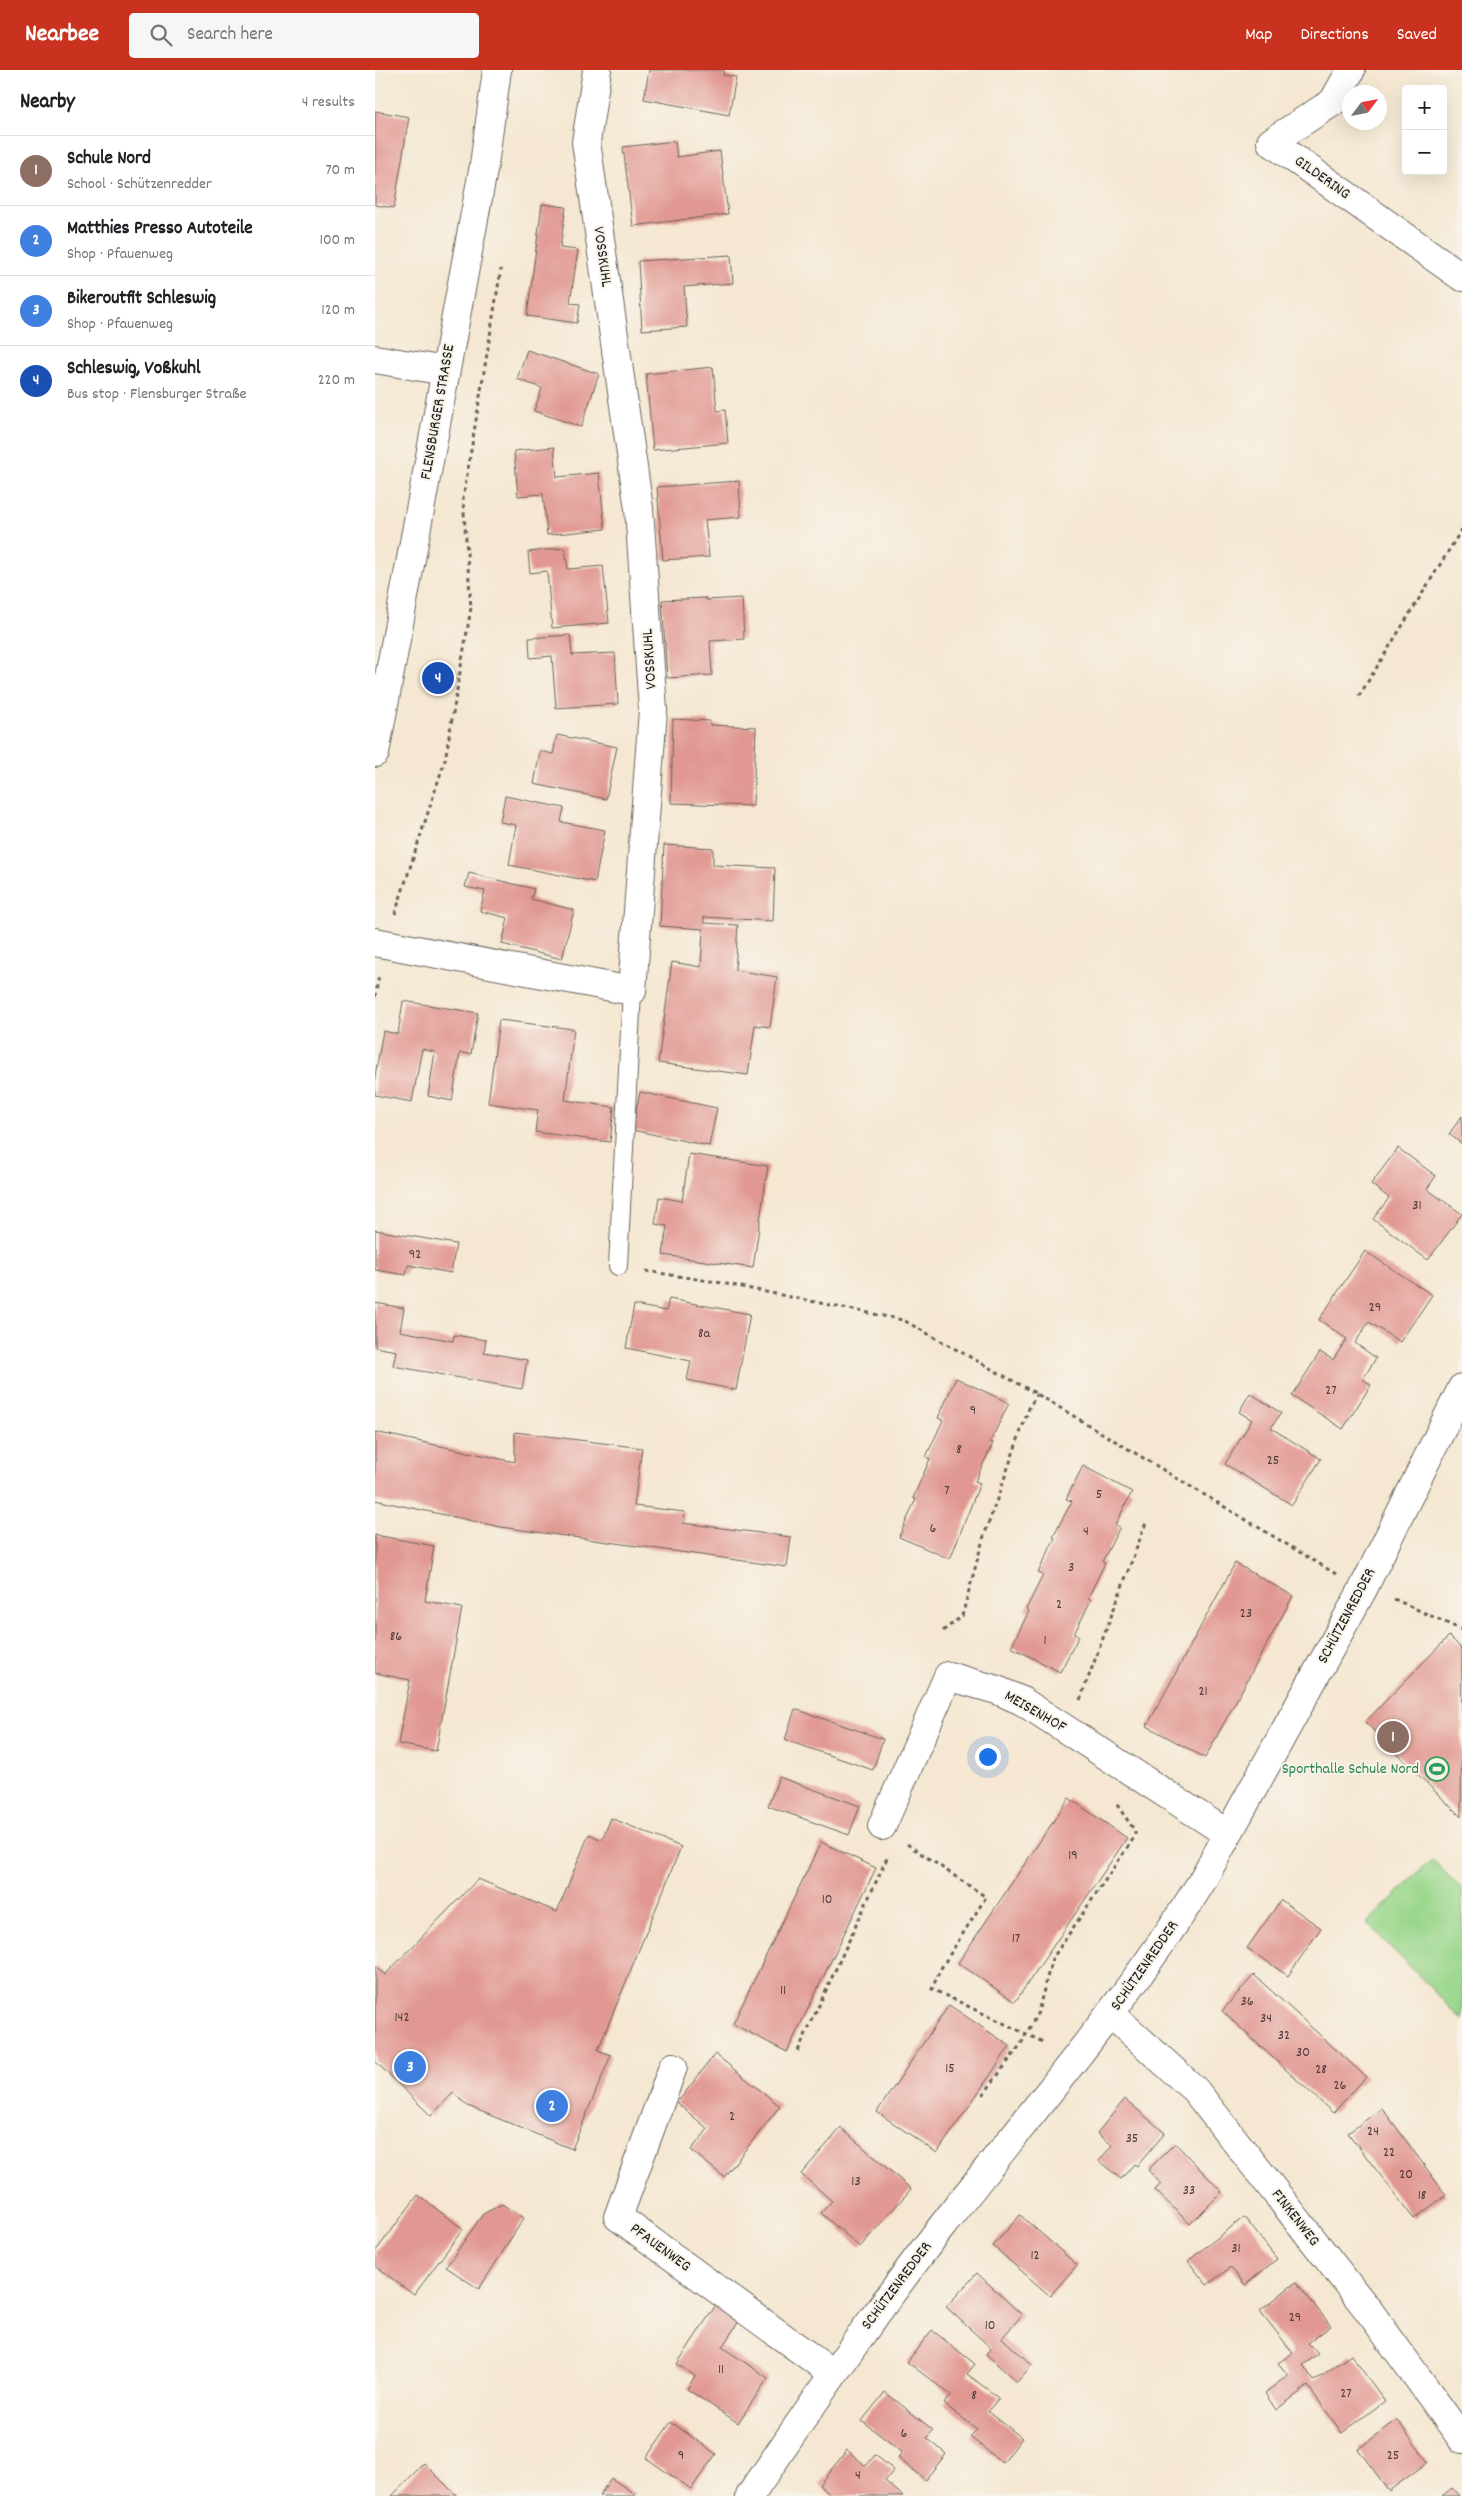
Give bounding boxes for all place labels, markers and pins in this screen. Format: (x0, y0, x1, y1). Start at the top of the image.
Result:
pin: 4 (422, 659, 454, 697)
pin: 1 (1377, 1718, 1409, 1756)
sports icon: Sporthalle Schule Nord (1424, 1756, 1450, 1782)
place label: Sporthalle Schule Nord (1282, 1758, 1419, 1781)
pin: 3 (394, 2048, 426, 2086)
pin: 2 (536, 2087, 568, 2125)

